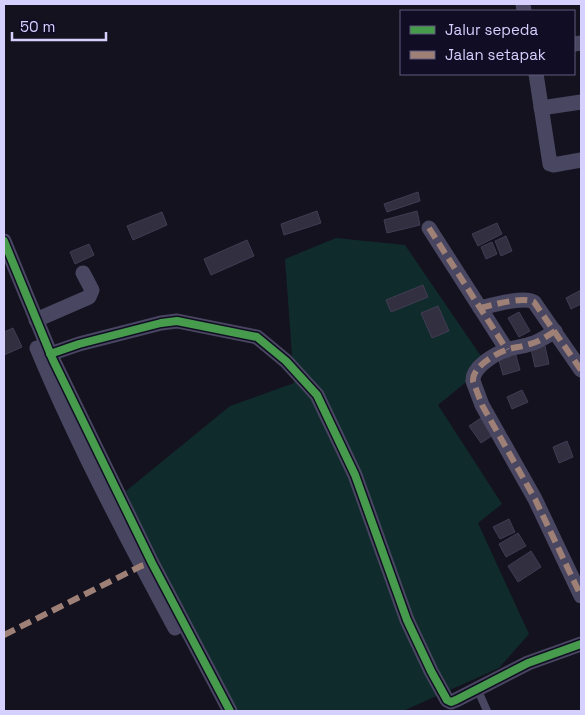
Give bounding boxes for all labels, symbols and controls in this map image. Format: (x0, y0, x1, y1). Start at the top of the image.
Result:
scale bar (12, 10, 106, 42)
legend (400, 10, 575, 75)
text: 50 m (20, 17, 55, 36)
text: Jalur sepeda (445, 20, 539, 39)
text: Jalan setapak (445, 45, 546, 64)

